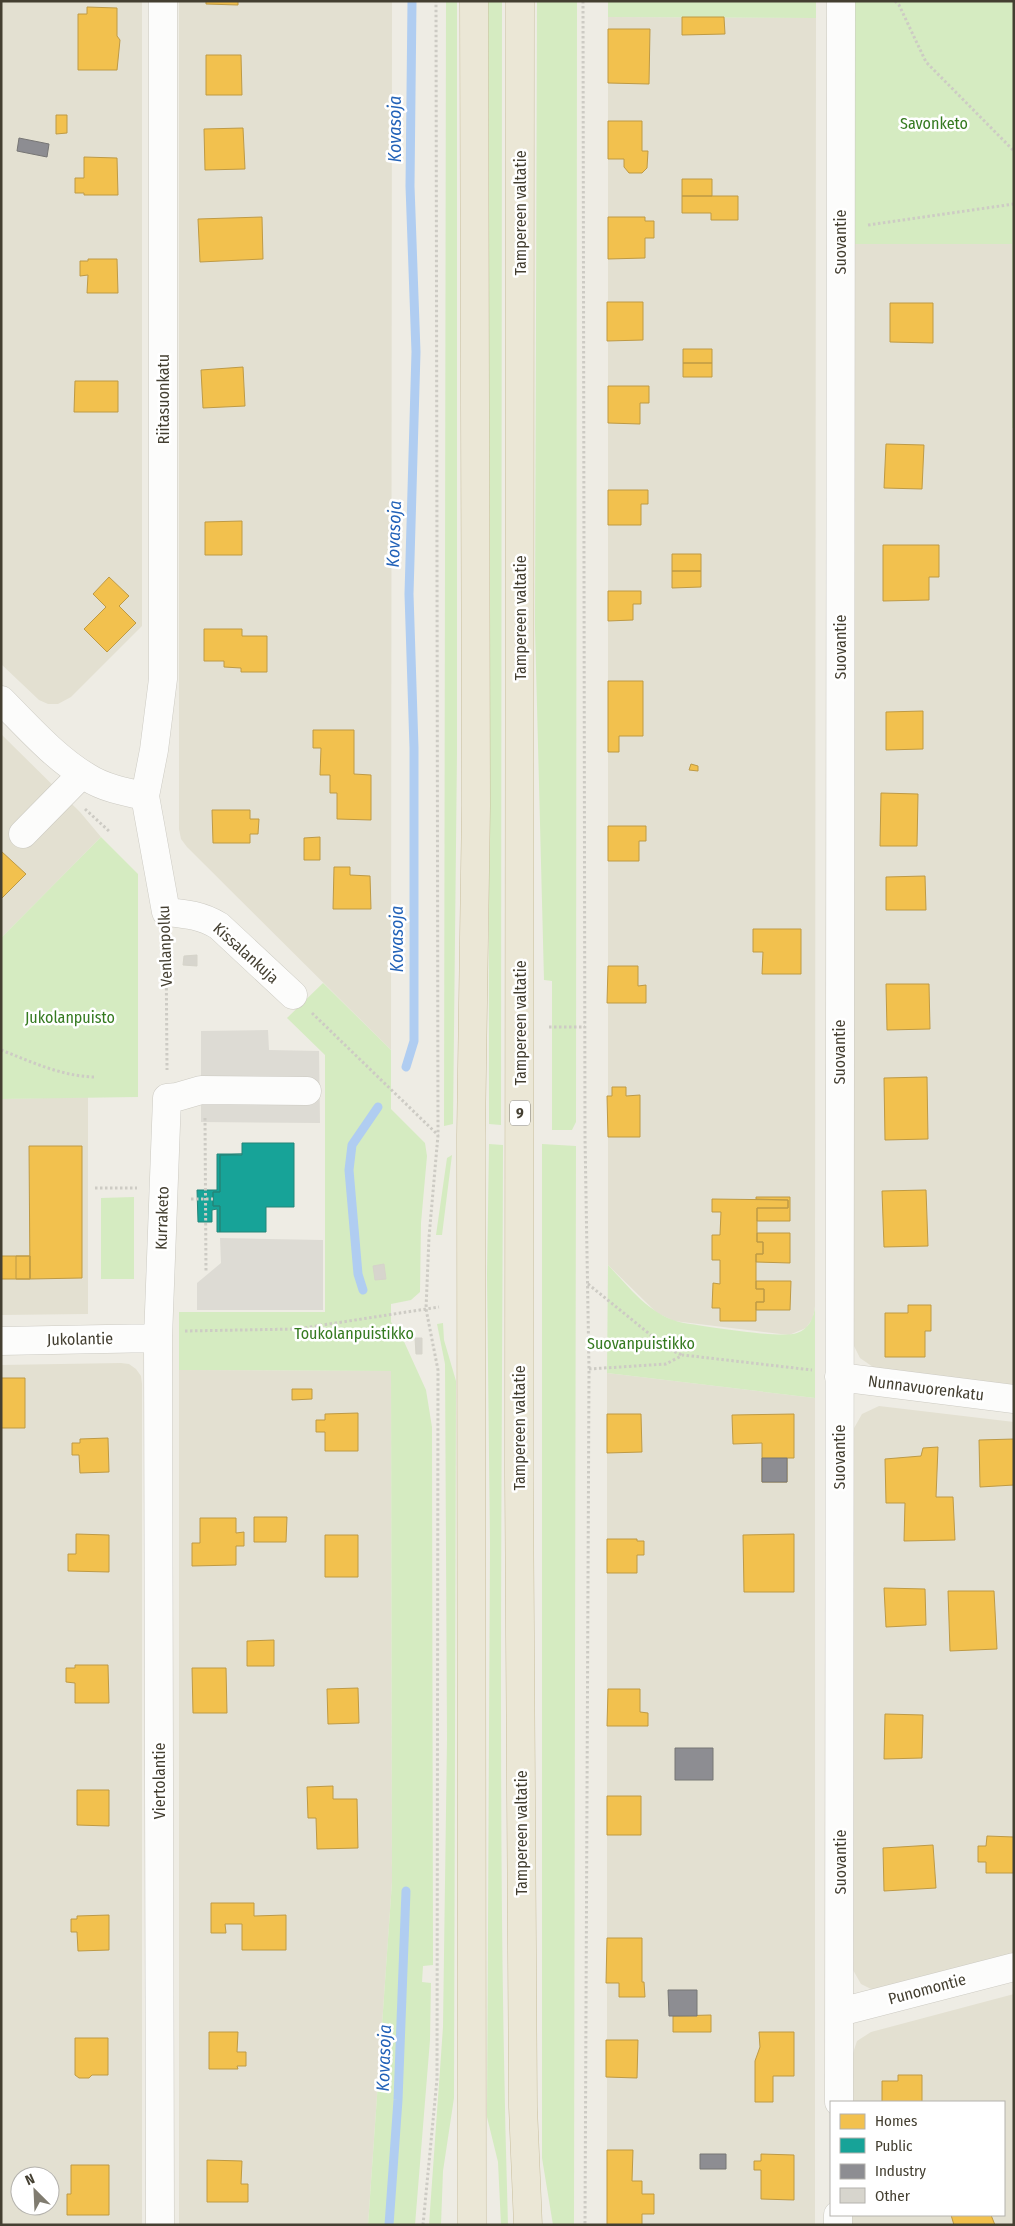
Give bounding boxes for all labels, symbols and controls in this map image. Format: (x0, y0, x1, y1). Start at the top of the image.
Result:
water label: Kovasoja (384, 96, 406, 162)
park label: Savonketo (900, 114, 968, 133)
street label: Tampereen valtatie (511, 150, 530, 276)
street label: Suovantie (831, 209, 850, 275)
street label: Riitasuonkatu (154, 354, 173, 444)
water label: Kovasoja (382, 500, 406, 568)
street label: Tampereen valtatie (511, 555, 530, 681)
street label: Suovantie (831, 614, 850, 680)
street label: Venlanpolku (154, 905, 176, 987)
water label: Kovasoja (386, 906, 408, 972)
street label: Kissalankuja (209, 919, 283, 987)
street label: Tampereen valtatie (511, 960, 530, 1086)
park label: Jukolanpuisto (25, 1008, 115, 1027)
street label: Suovantie (830, 1019, 849, 1085)
road number: 9 (510, 1100, 530, 1126)
street label: Kurraketo (151, 1186, 173, 1250)
park label: Toukolanpuistikko (294, 1324, 414, 1343)
street label: Jukolantie (47, 1329, 113, 1349)
park label: Suovanpuistikko (587, 1334, 695, 1353)
street label: Tampereen valtatie (510, 1365, 529, 1491)
street label: Nunnavuorenkatu (867, 1371, 985, 1405)
street label: Suovantie (830, 1424, 849, 1490)
street label: Viertolantie (150, 1743, 169, 1819)
street label: Tampereen valtatie (512, 1770, 531, 1896)
street label: Suovantie (831, 1829, 850, 1895)
street label: Punomontie (886, 1970, 968, 2008)
water label: Kovasoja (372, 2024, 396, 2092)
legend (830, 2101, 1005, 2216)
text: Homes (875, 2112, 917, 2130)
text: Public (875, 2137, 913, 2155)
text: Industry (875, 2162, 926, 2180)
north arrow (10, 2166, 60, 2216)
text: N (23, 2170, 37, 2189)
text: Other (875, 2187, 911, 2205)

